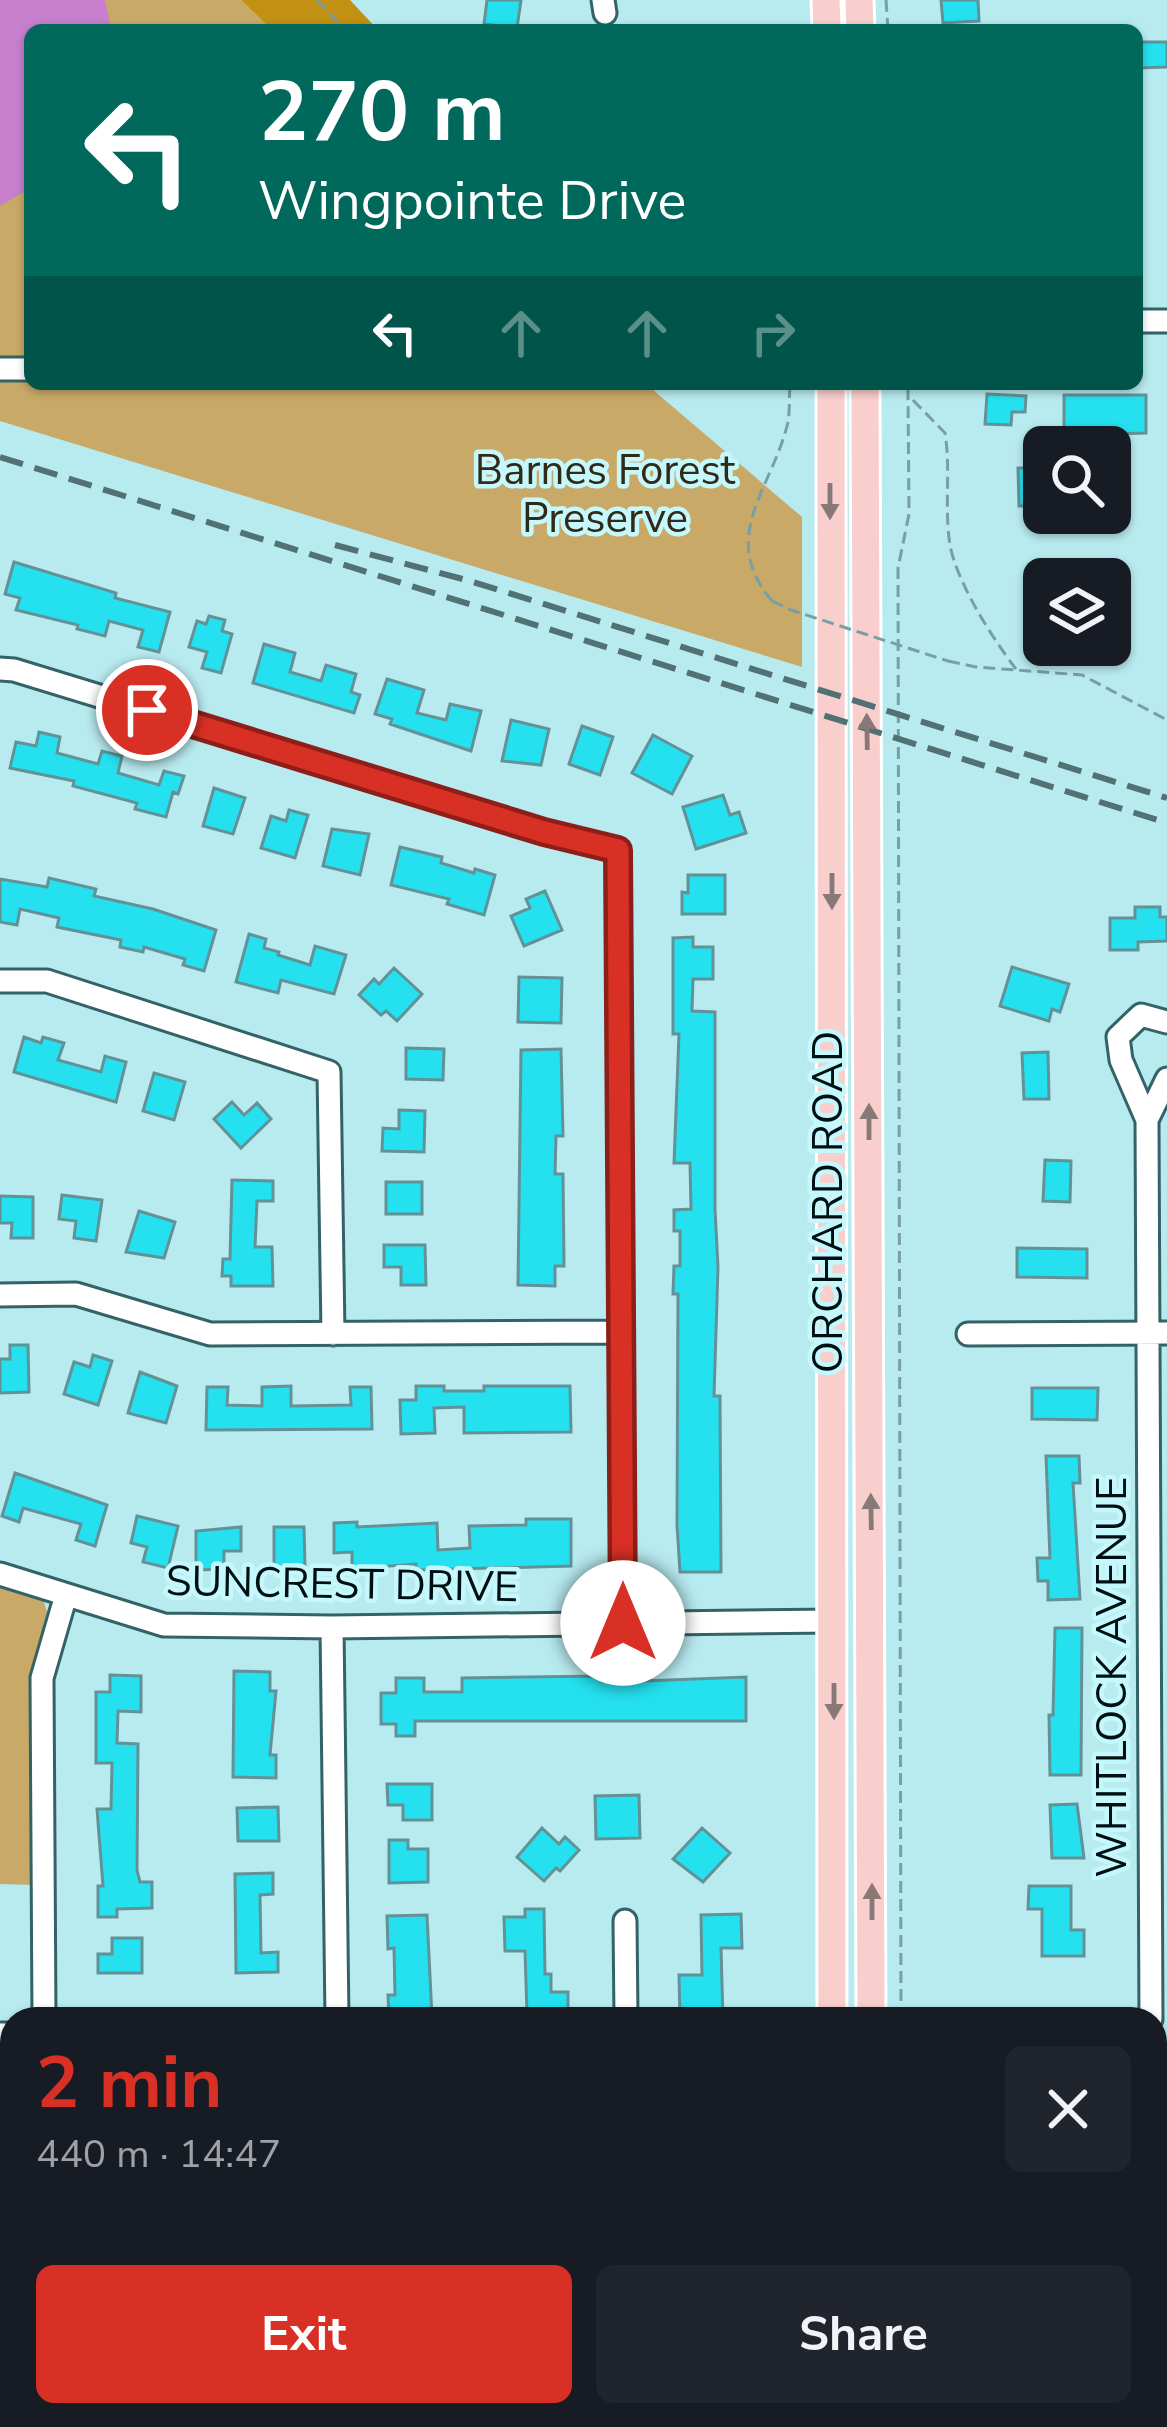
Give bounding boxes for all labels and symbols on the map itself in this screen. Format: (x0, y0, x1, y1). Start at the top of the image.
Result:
park label: Barnes Forest Preserve (475, 442, 735, 547)
one-way arrow (820, 483, 840, 521)
pin (96, 659, 198, 761)
one-way arrow (857, 712, 877, 750)
one-way arrow (822, 873, 842, 911)
street label: ORCHARD ROAD (800, 1031, 857, 1373)
one-way arrow (859, 1102, 879, 1140)
street label: WHITLOCK AVENUE (1084, 1477, 1141, 1877)
one-way arrow (861, 1492, 880, 1530)
street label: SUNCREST DRIVE (165, 1553, 519, 1616)
position arrow (560, 1560, 686, 1686)
one-way arrow (824, 1683, 843, 1721)
one-way arrow (862, 1882, 882, 1920)

